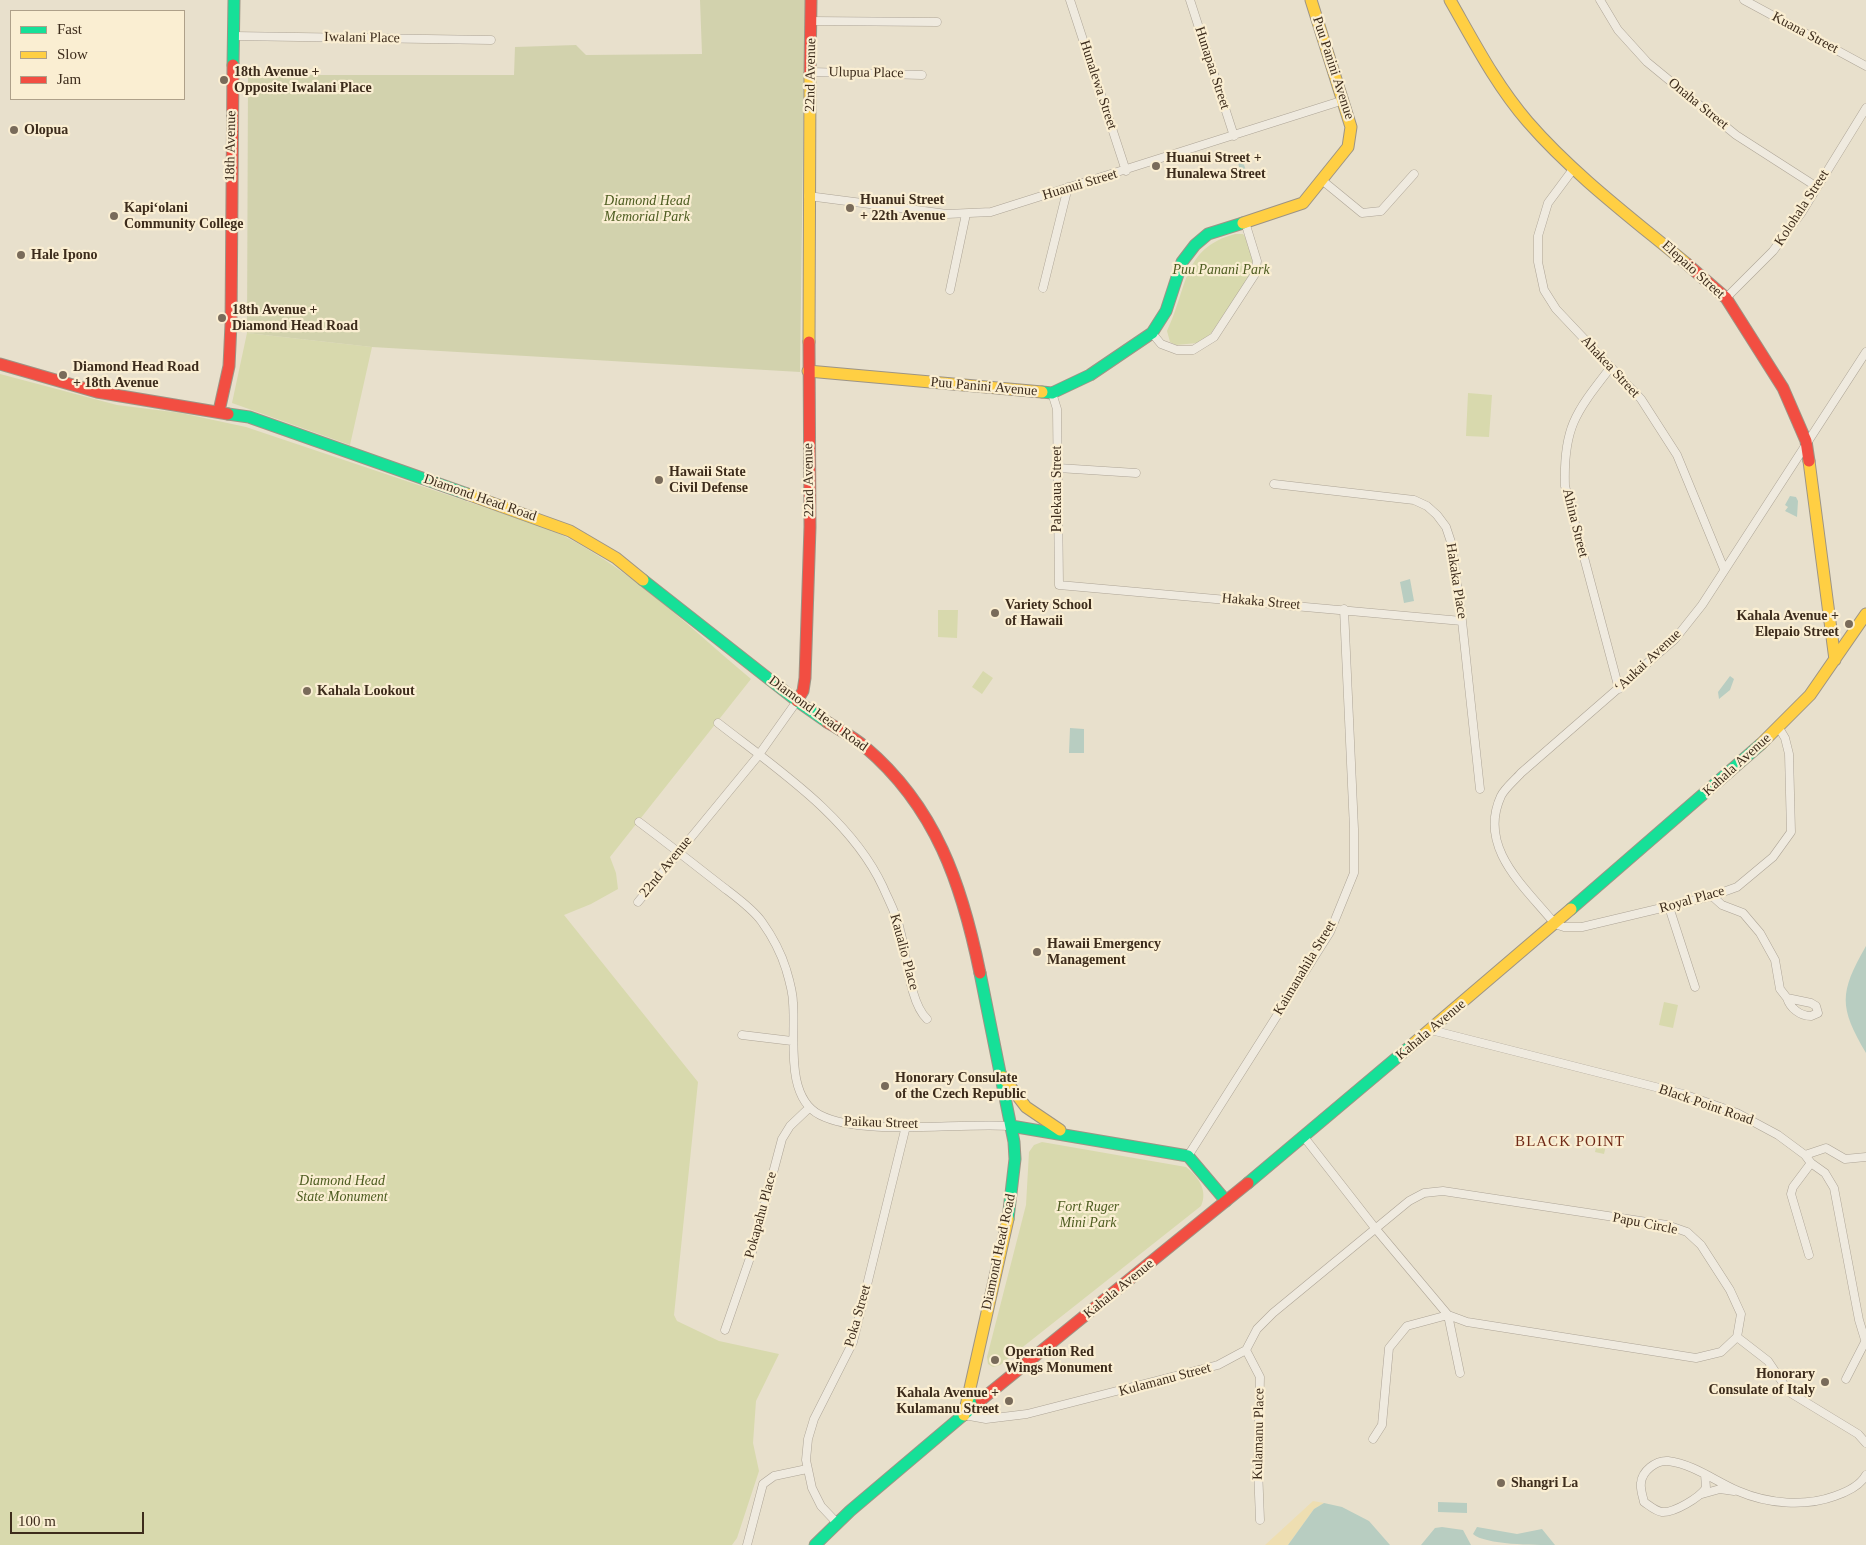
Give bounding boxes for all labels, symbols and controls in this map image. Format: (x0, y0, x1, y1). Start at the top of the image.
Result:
street label: Kuana Street (1769, 9, 1841, 57)
legend (10, 10, 185, 100)
street label: Puu Panini Avenue (1308, 14, 1358, 122)
text: Fast (57, 21, 82, 37)
street label: Hunapaa Street (1191, 25, 1233, 111)
street label: Iwalani Place (324, 29, 400, 47)
street label: 22nd Avenue (802, 38, 820, 112)
street label: Hunalewa Street (1076, 38, 1120, 132)
text: Slow (57, 46, 88, 62)
place label: 18th Avenue + Opposite Iwalani Place (234, 64, 372, 96)
street label: Ulupua Place (828, 64, 904, 82)
text: Jam (57, 71, 81, 87)
marker: 18th Avenue + Opposite Iwalani Place (218, 74, 230, 86)
street label: Onaha Street (1664, 75, 1732, 133)
street label: 18th Avenue (222, 110, 240, 182)
place label: Olopua (24, 122, 68, 138)
marker: Olopua (8, 124, 20, 136)
place label: Huanui Street + Hunalewa Street (1166, 150, 1266, 182)
marker: Huanui Street + Hunalewa Street (1150, 160, 1162, 172)
street label: Huanui Street (1041, 166, 1119, 204)
street label: Kolohala Street (1771, 167, 1833, 249)
place label: Huanui Street + 22th Avenue (860, 192, 945, 224)
park label: Diamond Head Memorial Park (604, 193, 690, 226)
place label: Kapi‘olani Community College (124, 200, 243, 232)
marker: Huanui Street + 22th Avenue (844, 202, 856, 214)
marker: Kapi‘olani Community College (108, 210, 120, 222)
street label: Elepaio Street (1658, 237, 1728, 303)
place label: Hale Ipono (31, 247, 98, 263)
marker: Hale Ipono (15, 249, 27, 261)
park label: Puu Panani Park (1172, 262, 1270, 278)
place label: 18th Avenue + Diamond Head Road (232, 302, 358, 334)
marker: 18th Avenue + Diamond Head Road (216, 312, 228, 324)
street label: Ahakea Street (1577, 332, 1643, 402)
place label: Diamond Head Road + 18th Avenue (73, 359, 199, 392)
marker: Diamond Head Road + 18th Avenue (57, 369, 69, 381)
street label: Puu Panini Avenue (930, 374, 1038, 400)
street label: 22nd Avenue (800, 443, 818, 517)
street label: Palekaua Street (1049, 446, 1065, 532)
place label: Hawaii State Civil Defense (669, 464, 748, 497)
street label: Diamond Head Road (421, 471, 539, 525)
marker: Hawaii State Civil Defense (653, 474, 665, 486)
street label: Ahina Street (1558, 487, 1592, 559)
street label: Hakaka Place (1442, 542, 1470, 620)
street label: Hakaka Street (1221, 590, 1301, 614)
place label: Variety School of Hawaii (1005, 597, 1092, 630)
marker: Variety School of Hawaii (989, 607, 1001, 619)
place label: Kahala Avenue + Elepaio Street (1736, 608, 1839, 640)
marker: Kahala Avenue + Elepaio Street (1843, 618, 1855, 630)
street label: ʻAukai Avenue (1611, 626, 1685, 696)
street label: Diamond Head Road (765, 672, 871, 756)
place label: Kahala Lookout (317, 683, 415, 699)
marker: Kahala Lookout (301, 685, 313, 697)
street label: Kahala Avenue (1700, 730, 1774, 800)
street label: 22nd Avenue (636, 833, 696, 901)
street label: Royal Place (1657, 883, 1727, 917)
street label: Kaualio Place (886, 912, 922, 992)
street label: Kaimanahila Street (1270, 918, 1340, 1018)
place label: Hawaii Emergency Management (1047, 936, 1161, 969)
marker: Hawaii Emergency Management (1031, 946, 1043, 958)
street label: Kahala Avenue (1393, 996, 1469, 1064)
place label: Honorary Consulate of the Czech Republic (895, 1070, 1026, 1102)
marker: Honorary Consulate of the Czech Republic (879, 1080, 891, 1092)
street label: Black Point Road (1657, 1081, 1755, 1129)
street label: Paikau Street (844, 1113, 918, 1133)
district label: BLACK POINT (1514, 1133, 1626, 1151)
street label: Pokapahu Place (741, 1170, 781, 1260)
park label: Diamond Head State Monument (296, 1173, 388, 1206)
street label: Diamond Head Road (978, 1192, 1020, 1312)
park label: Fort Ruger Mini Park (1057, 1199, 1119, 1232)
street label: Papu Circle (1611, 1209, 1679, 1239)
street label: Kahala Avenue (1080, 1256, 1158, 1322)
street label: Poka Street (841, 1283, 875, 1349)
place label: Operation Red Wings Monument (1005, 1344, 1112, 1376)
marker: Operation Red Wings Monument (989, 1354, 1001, 1366)
street label: Kulamanu Street (1117, 1360, 1213, 1400)
place label: Honorary Consulate of Italy (1708, 1366, 1815, 1398)
marker: Honorary Consulate of Italy (1819, 1376, 1831, 1388)
place label: Kahala Avenue + Kulamanu Street (896, 1385, 999, 1418)
street label: Kulamanu Place (1250, 1388, 1268, 1480)
marker: Kahala Avenue + Kulamanu Street (1003, 1395, 1015, 1407)
place label: Shangri La (1511, 1475, 1578, 1491)
marker: Shangri La (1495, 1477, 1507, 1489)
scale bar (12, 1502, 146, 1534)
text: 100 m (18, 1513, 56, 1529)

